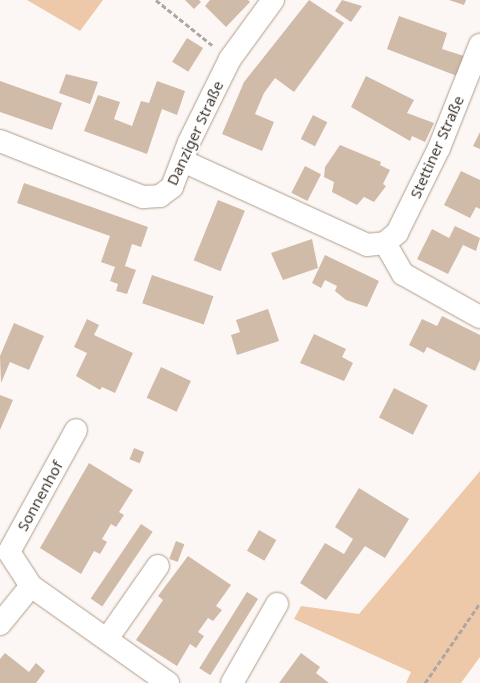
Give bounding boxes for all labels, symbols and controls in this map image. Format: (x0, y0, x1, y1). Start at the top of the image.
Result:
street label: Danziger Straße (163, 78, 227, 188)
street label: Stettiner Straße (406, 93, 468, 201)
street label: Sonnenhof (13, 458, 67, 534)

